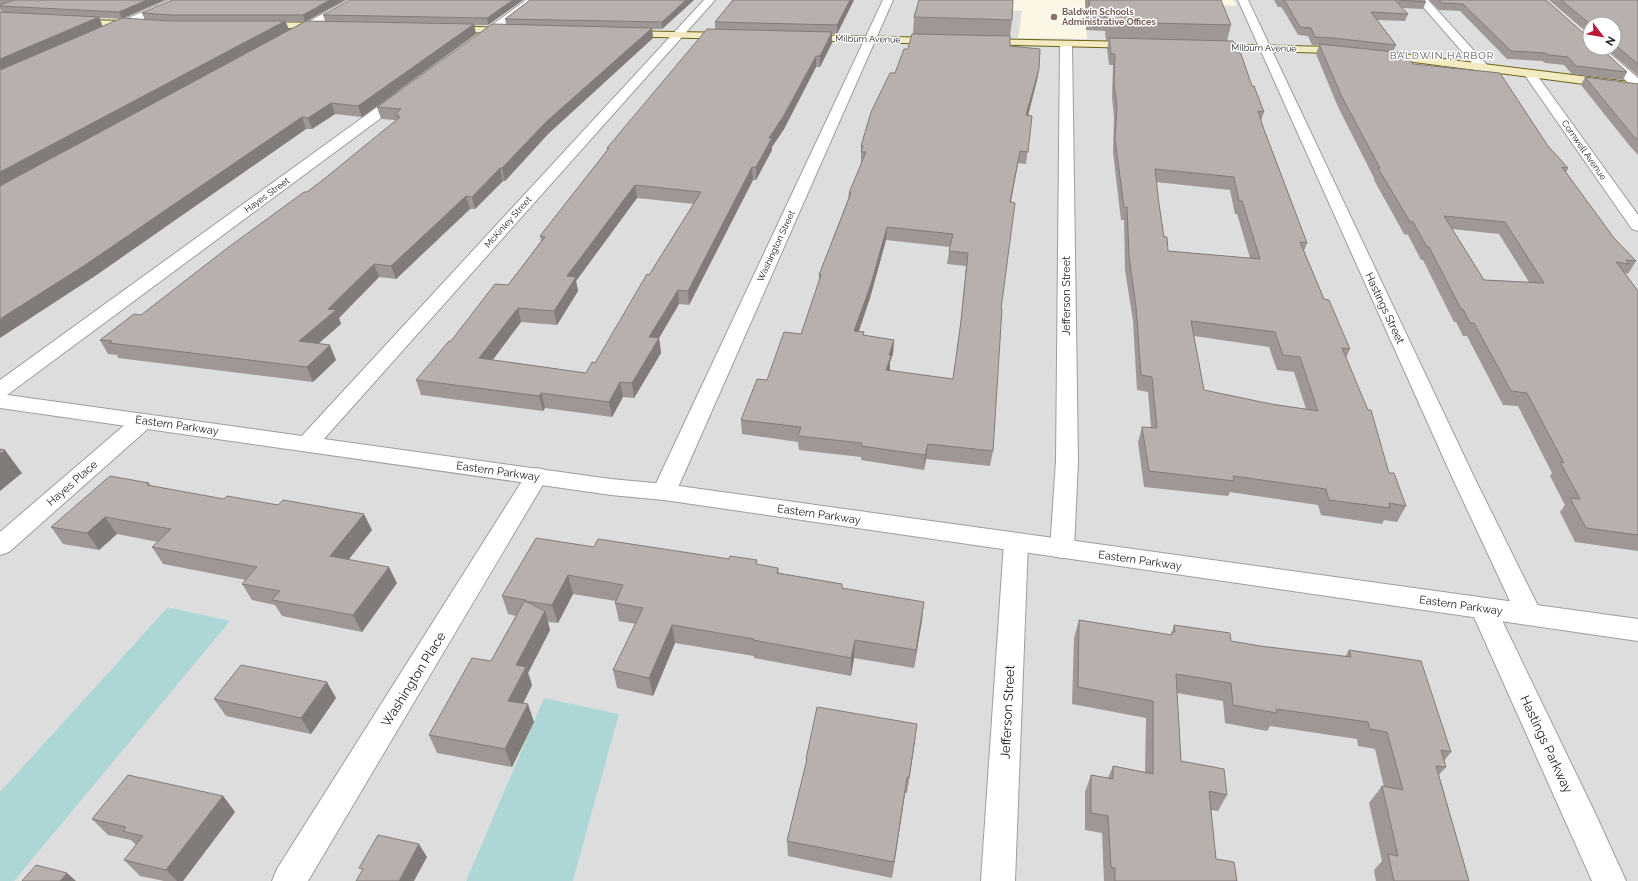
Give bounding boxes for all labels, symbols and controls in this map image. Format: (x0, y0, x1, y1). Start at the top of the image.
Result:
place label: Baldwin Schools Administrative Offices (1062, 7, 1156, 27)
marker: Baldwin Schools Administrative Offices (1049, 12, 1059, 22)
north arrow (1582, 16, 1622, 56)
street label: Milburn Avenue (835, 33, 901, 45)
text: N (1602, 34, 1618, 48)
street label: Milburn Avenue (1231, 42, 1297, 54)
district label: BALDWIN HARBOR (1390, 50, 1494, 61)
street label: Cornwell Avenue (1560, 118, 1609, 182)
street label: Hayes Street (243, 175, 291, 215)
street label: McKinley Street (482, 194, 534, 250)
street label: Washington Street (755, 209, 797, 283)
street label: Jefferson Street (1060, 256, 1073, 336)
street label: Hastings Street (1362, 270, 1407, 346)
street label: Eastern Parkway (134, 413, 220, 438)
street label: Hayes Place (44, 458, 101, 509)
street label: Eastern Parkway (455, 459, 541, 484)
street label: Eastern Parkway (776, 502, 862, 527)
street label: Eastern Parkway (1097, 548, 1183, 573)
street label: Eastern Parkway (1418, 593, 1504, 618)
street label: Washington Place (378, 629, 449, 729)
street label: Jefferson Street (998, 664, 1017, 759)
street label: Hastings Parkway (1517, 693, 1576, 795)

